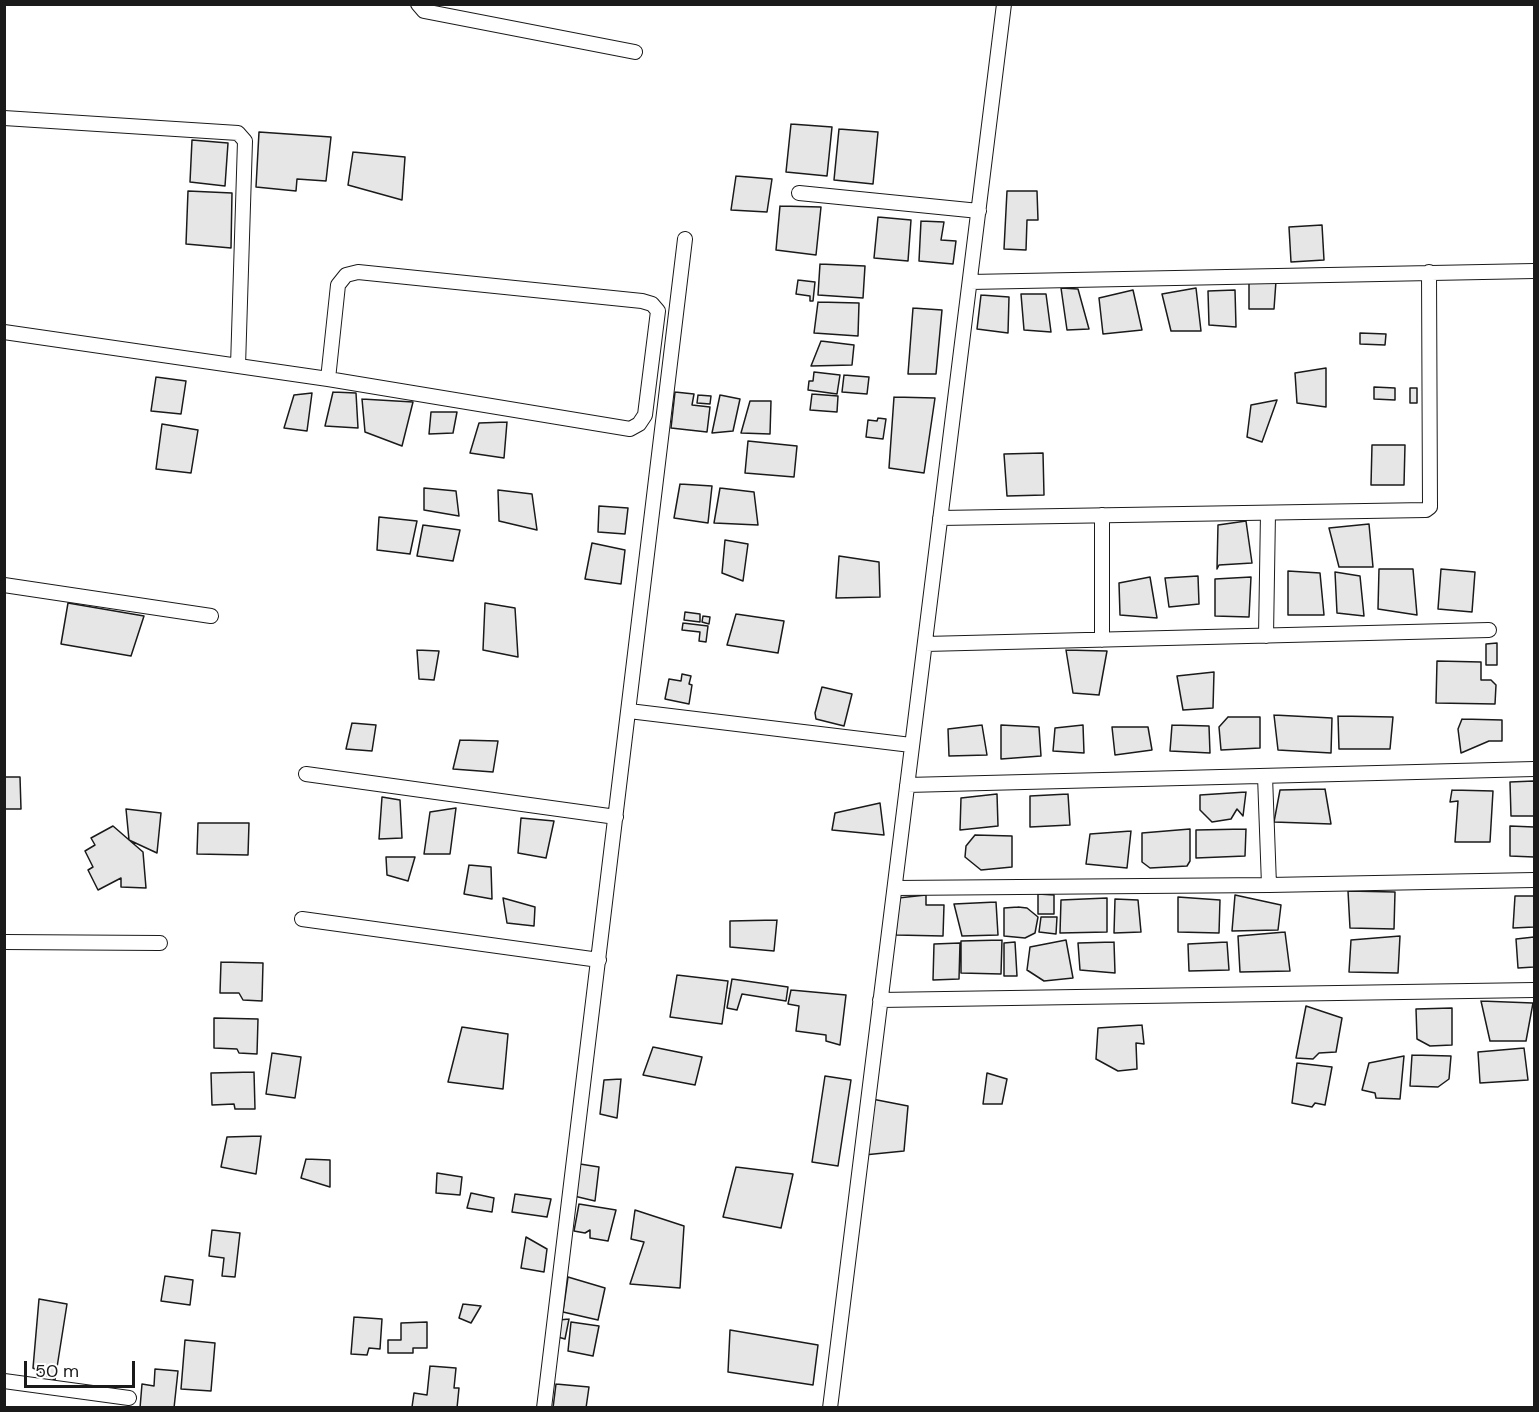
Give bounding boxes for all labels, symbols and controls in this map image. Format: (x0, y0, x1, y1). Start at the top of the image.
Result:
scale bar (27, 1349, 138, 1387)
text: 50 m (35, 1359, 79, 1383)

